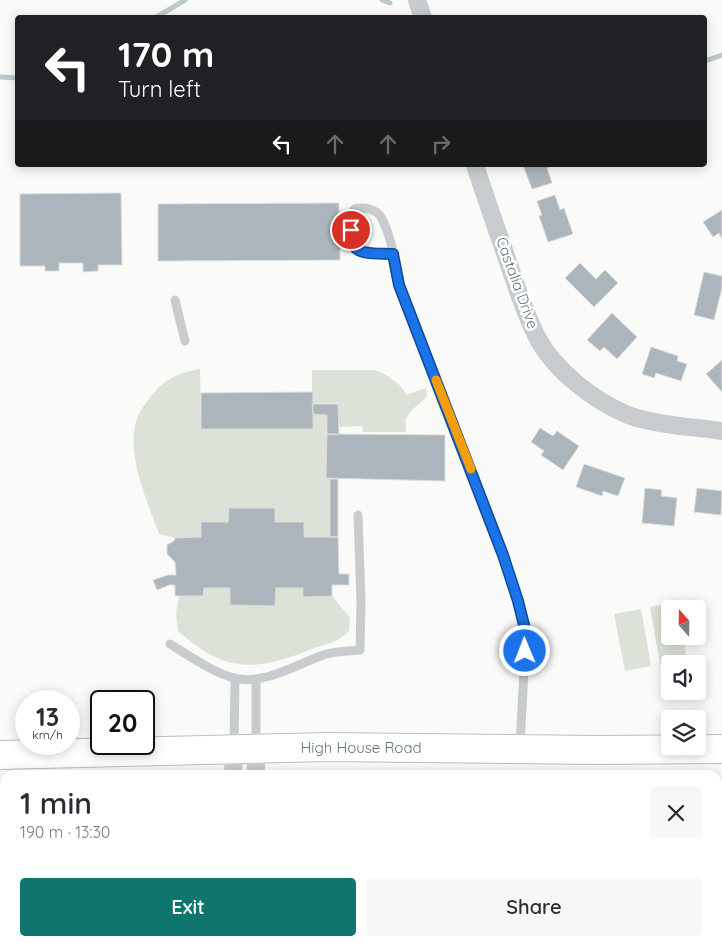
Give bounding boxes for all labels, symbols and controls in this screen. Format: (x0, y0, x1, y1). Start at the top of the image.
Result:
text: 170 m (118, 32, 214, 76)
icon: left (35, 35, 100, 100)
text: Turn left (118, 75, 201, 103)
icon: left (268, 130, 296, 158)
icon: ahead (321, 130, 349, 158)
icon: ahead (374, 130, 402, 158)
icon: right (427, 130, 455, 158)
pin (330, 209, 372, 251)
icon: arrive (337, 216, 365, 244)
street label: Castalia Drive (492, 234, 543, 331)
north arrow (661, 600, 706, 645)
map controls (661, 600, 706, 755)
position arrow (498, 624, 550, 676)
button: sound (661, 655, 706, 700)
speed limit sign: 20 (90, 690, 155, 755)
text: 13 (36, 701, 59, 732)
button: layers (661, 710, 706, 755)
text: km/h (32, 727, 63, 742)
street label: High House Road (300, 738, 422, 757)
text: 1 min (20, 784, 92, 822)
button: close (650, 787, 702, 839)
text: 190 m · 13:30 (20, 822, 110, 842)
button: Exit (20, 878, 356, 936)
button: Share (366, 878, 702, 936)

